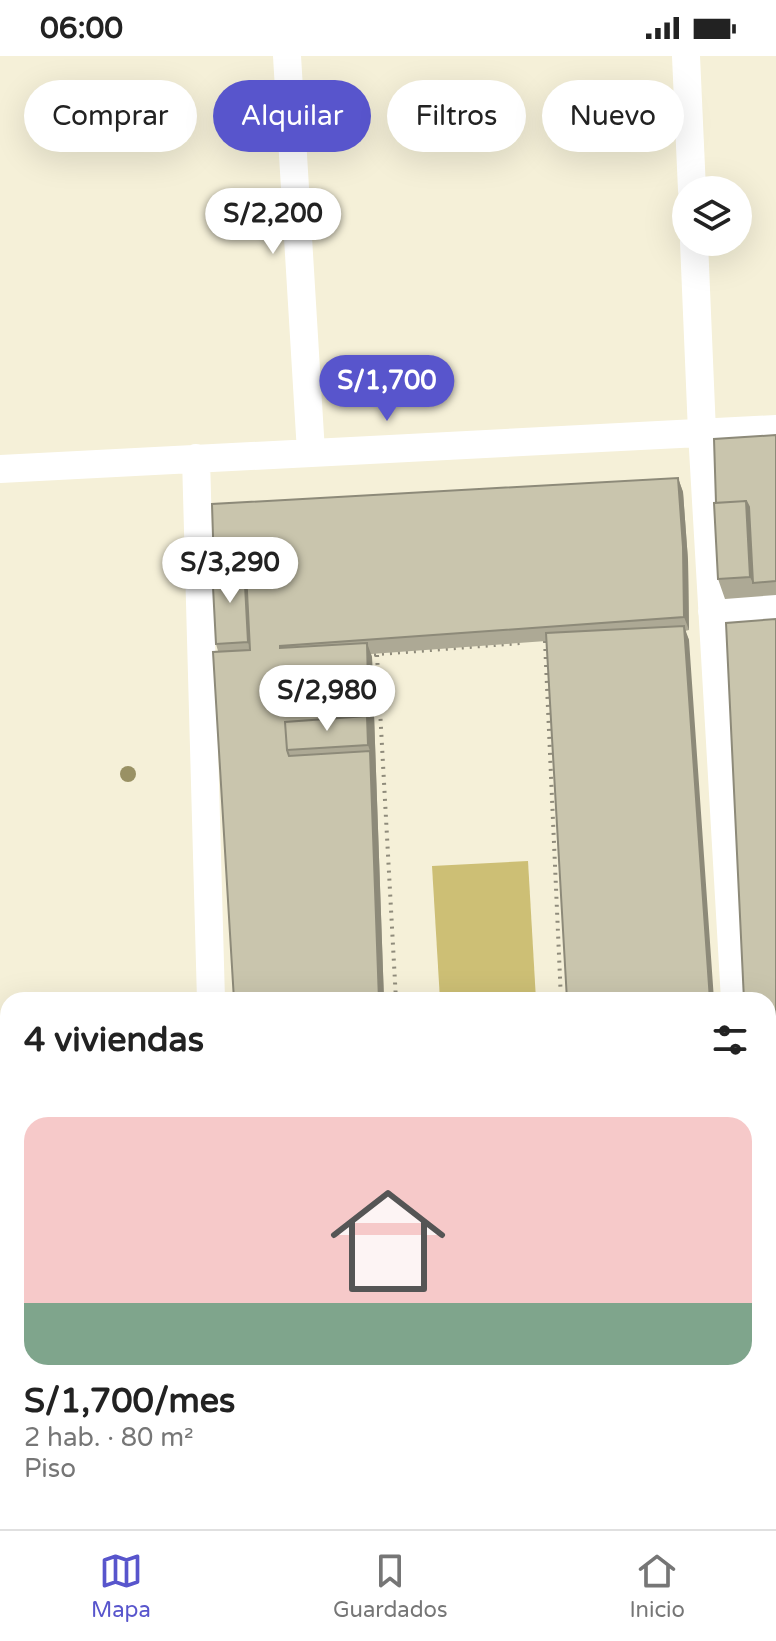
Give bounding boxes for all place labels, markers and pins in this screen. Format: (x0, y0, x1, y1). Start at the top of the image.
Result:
pin: S/2,200 (199, 188, 347, 256)
pin: S/1,700 (313, 355, 461, 423)
pin: S/3,290 (156, 537, 304, 605)
pin: S/2,980 (253, 665, 401, 733)

